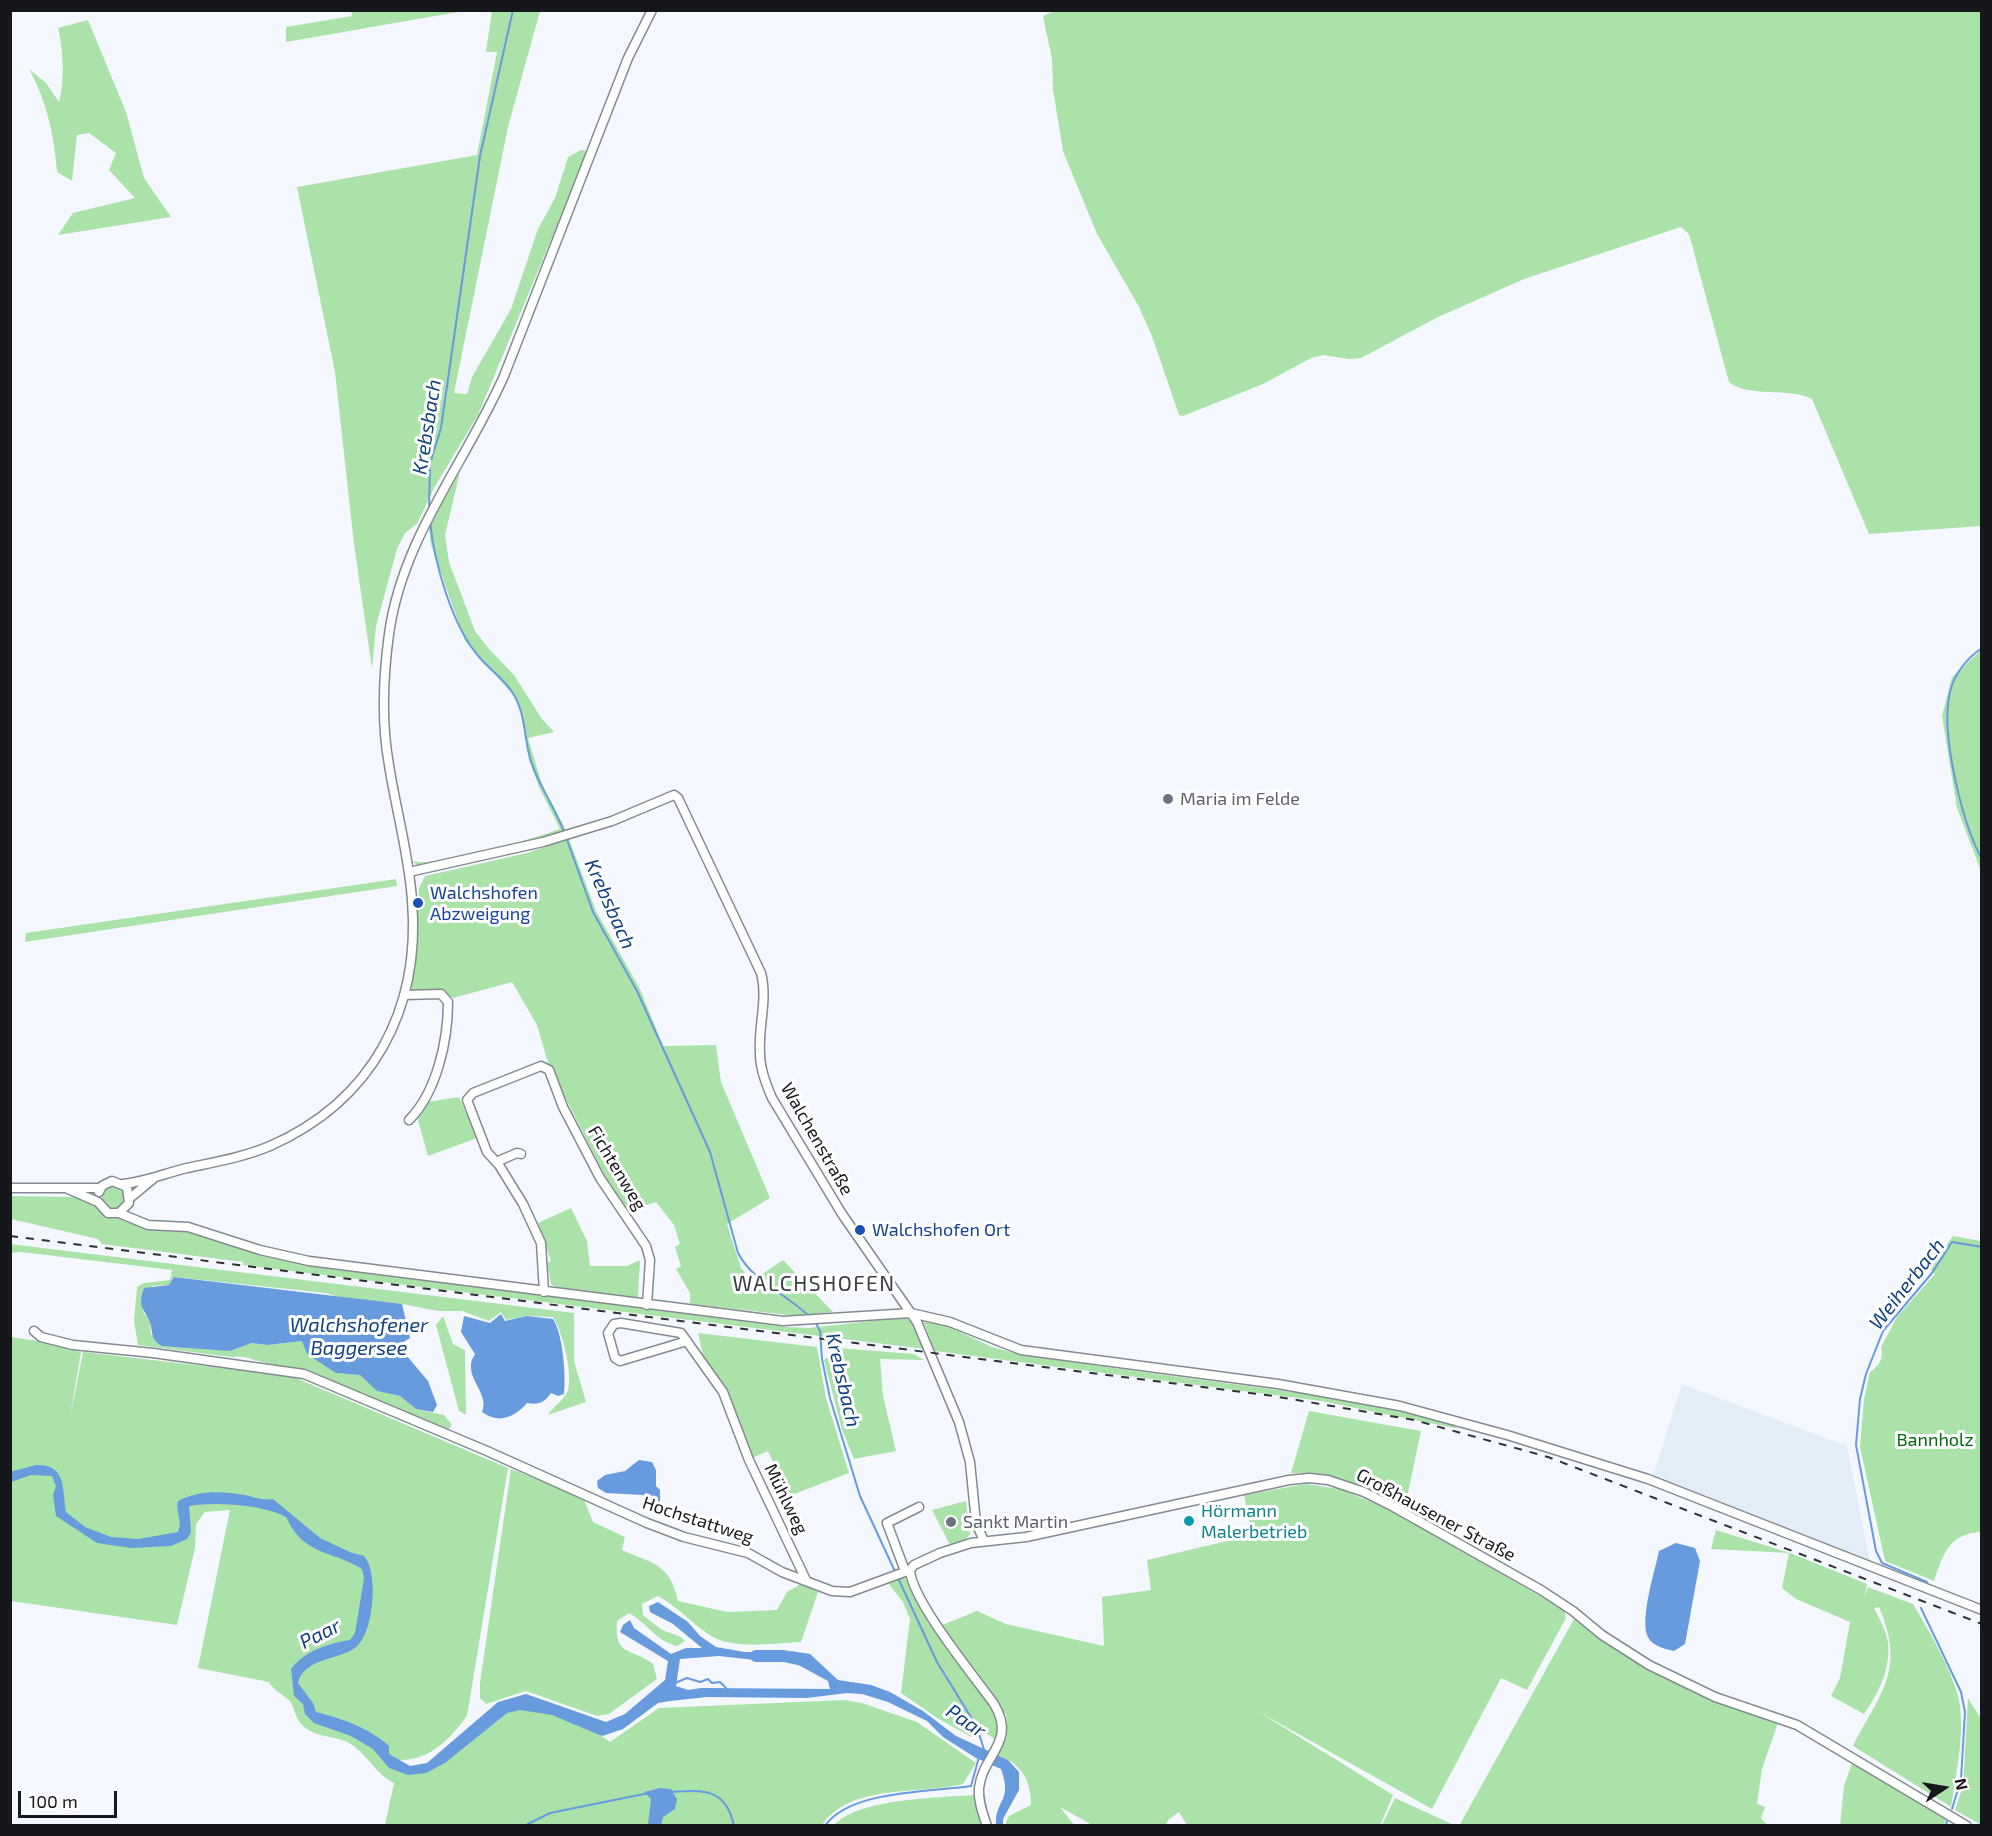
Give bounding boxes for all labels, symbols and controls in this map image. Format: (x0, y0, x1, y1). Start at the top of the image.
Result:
water label: Krebsbach (408, 378, 446, 476)
place label: Maria im Felde (1180, 788, 1300, 810)
marker: Maria im Felde (1161, 792, 1175, 806)
water label: Krebsbach (579, 855, 641, 953)
place label: Walchshofen Abzweigung (430, 882, 538, 924)
marker: Walchshofen Abzweigung (411, 896, 425, 910)
street label: Walchenstraße (776, 1079, 858, 1199)
street label: Fichtenweg (583, 1122, 651, 1214)
place label: Walchshofen Ort (872, 1219, 1010, 1241)
marker: Walchshofen Ort (853, 1223, 867, 1237)
water label: Weiherbach (1864, 1234, 1950, 1334)
district label: WALCHSHOFEN (732, 1271, 896, 1297)
water label: Walchshofener Baggersee (290, 1313, 428, 1360)
water label: Krebsbach (820, 1330, 866, 1430)
park label: Bannholz (1896, 1429, 1974, 1451)
street label: Mühlweg (760, 1460, 812, 1538)
street label: Großhausener Straße (1353, 1464, 1519, 1566)
street label: Hochstattweg (640, 1492, 756, 1548)
place label: Hörmann Malerbetrieb (1201, 1500, 1307, 1543)
place label: Sankt Martin (963, 1511, 1068, 1533)
marker: Hörmann Malerbetrieb (1182, 1514, 1196, 1528)
marker: Sankt Martin (944, 1515, 958, 1529)
water label: Paar (296, 1614, 344, 1654)
water label: Paar (942, 1699, 990, 1743)
north arrow (1914, 1758, 1974, 1818)
text: N (1952, 1777, 1973, 1792)
scale bar (21, 1779, 120, 1817)
text: 100 m (29, 1790, 78, 1812)

